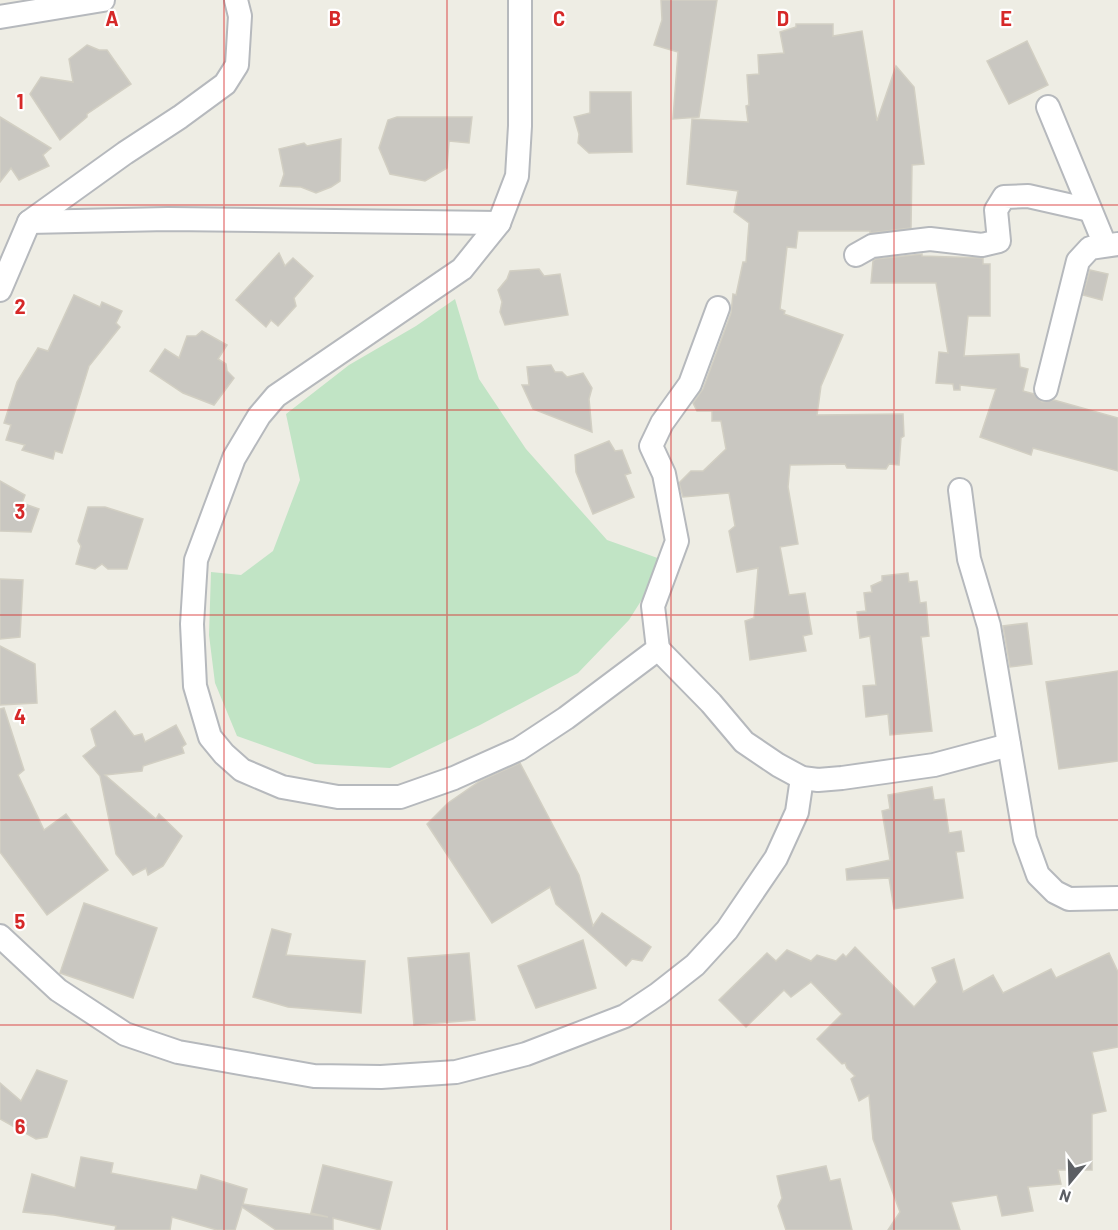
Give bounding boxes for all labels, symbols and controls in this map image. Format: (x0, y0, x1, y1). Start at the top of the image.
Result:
text: A (105, 6, 119, 30)
text: B (329, 6, 341, 30)
text: C (553, 6, 565, 30)
text: D (777, 6, 789, 30)
text: E (1000, 6, 1012, 30)
text: 1 (16, 89, 24, 113)
text: 2 (14, 294, 26, 318)
text: 3 (15, 499, 25, 523)
text: 4 (14, 704, 26, 728)
text: 5 (15, 909, 26, 933)
text: 6 (15, 1114, 26, 1138)
north arrow (1040, 1152, 1100, 1212)
text: N (1057, 1186, 1073, 1207)

